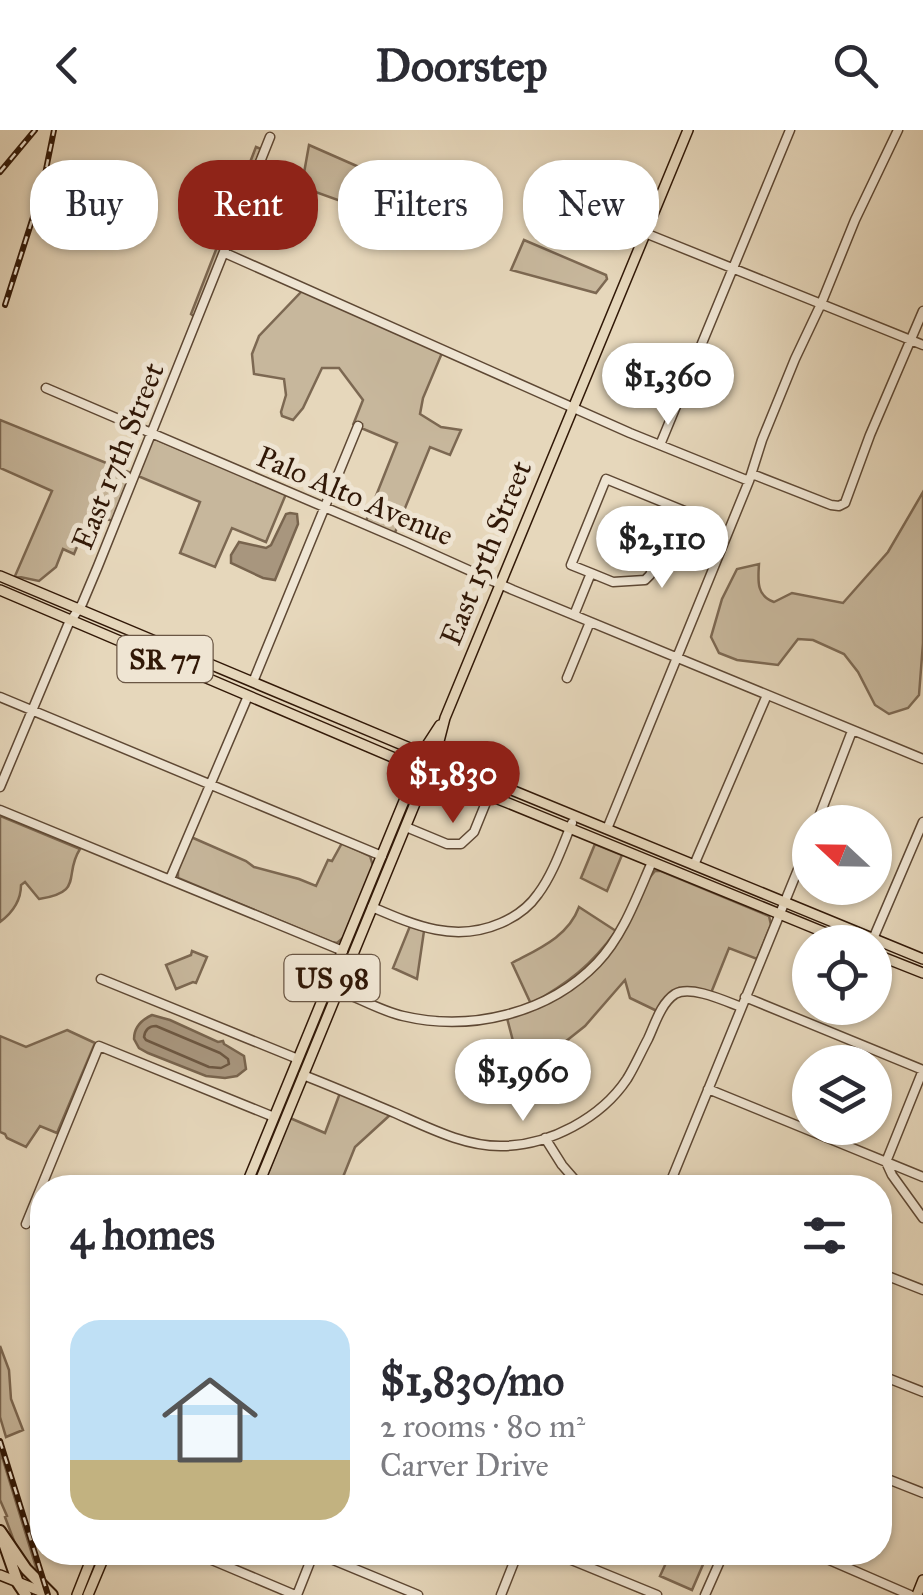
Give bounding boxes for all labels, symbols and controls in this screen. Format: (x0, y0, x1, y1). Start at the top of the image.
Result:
icon: back (40, 38, 95, 93)
text: Doorstep (376, 38, 547, 93)
icon: search (828, 38, 883, 93)
chip: Buy (30, 160, 158, 250)
chip: Rent (178, 160, 318, 250)
chip: Filters (338, 160, 503, 250)
chip: New (523, 160, 659, 250)
pin: $1,360 (587, 343, 749, 428)
text: $1,360 (624, 356, 712, 395)
street label: East 17th Street (64, 357, 172, 555)
street label: Palo Alto Avenue (251, 438, 459, 554)
street label: East 15th Street (433, 455, 540, 651)
pin: $2,110 (581, 506, 743, 591)
text: $2,110 (618, 519, 706, 558)
road number: SR 77 (118, 636, 212, 682)
pin: $1,830 (372, 741, 534, 826)
text: $1,830 (409, 754, 497, 793)
north arrow (792, 805, 892, 905)
map controls (792, 805, 892, 1145)
button: locate (792, 925, 892, 1025)
road number: US 98 (284, 955, 380, 1001)
pin: $1,960 (442, 1039, 604, 1124)
button: layers (792, 1045, 892, 1145)
text: $1,960 (477, 1052, 569, 1091)
icon: filters (797, 1208, 852, 1263)
text: 4 homes (70, 1209, 215, 1261)
text: $1,830/mo (380, 1355, 564, 1407)
icon: home (150, 1360, 270, 1480)
text: 2 rooms · 80 m² (380, 1407, 585, 1446)
text: Carver Drive (380, 1446, 549, 1485)

